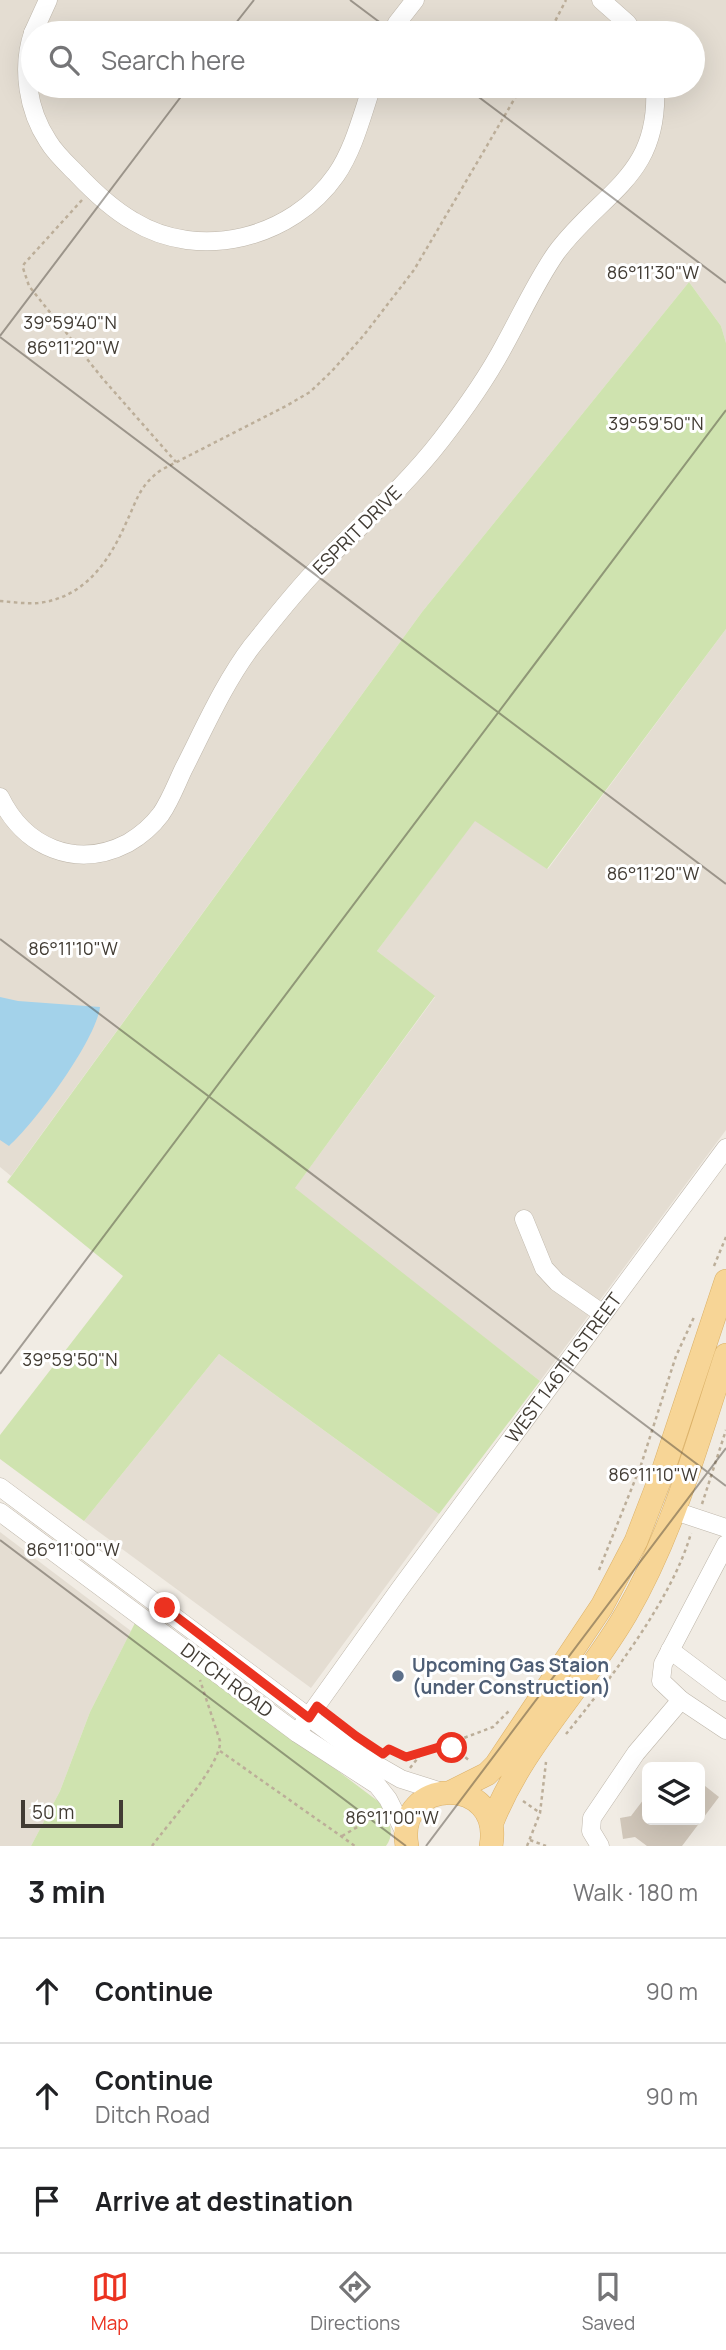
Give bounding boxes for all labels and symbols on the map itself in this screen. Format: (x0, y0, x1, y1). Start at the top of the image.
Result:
text: 86°11'30"W (607, 260, 699, 284)
text: 39°59'40"N (23, 310, 117, 334)
text: 86°11'20"W (27, 335, 120, 359)
text: 39°59'50"N (608, 411, 704, 435)
street label: ESPRIT DRIVE (307, 480, 407, 580)
text: 86°11'20"W (607, 861, 700, 885)
text: 86°11'10"W (28, 936, 118, 960)
street label: WEST 146TH STREET (499, 1287, 628, 1448)
text: 39°59'50"N (22, 1347, 118, 1371)
text: 86°11'10"W (608, 1462, 698, 1486)
text: 86°11'00"W (26, 1537, 120, 1561)
route end (149, 1592, 180, 1623)
street label: DITCH ROAD (176, 1637, 278, 1723)
place label: Upcoming Gas Staion (under Construction) (412, 1652, 611, 1700)
marker: Upcoming Gas Staion (under Construction) (390, 1668, 406, 1684)
route start (436, 1732, 467, 1763)
scale bar (21, 1797, 122, 1829)
text: 86°11'00"W (345, 1805, 439, 1829)

